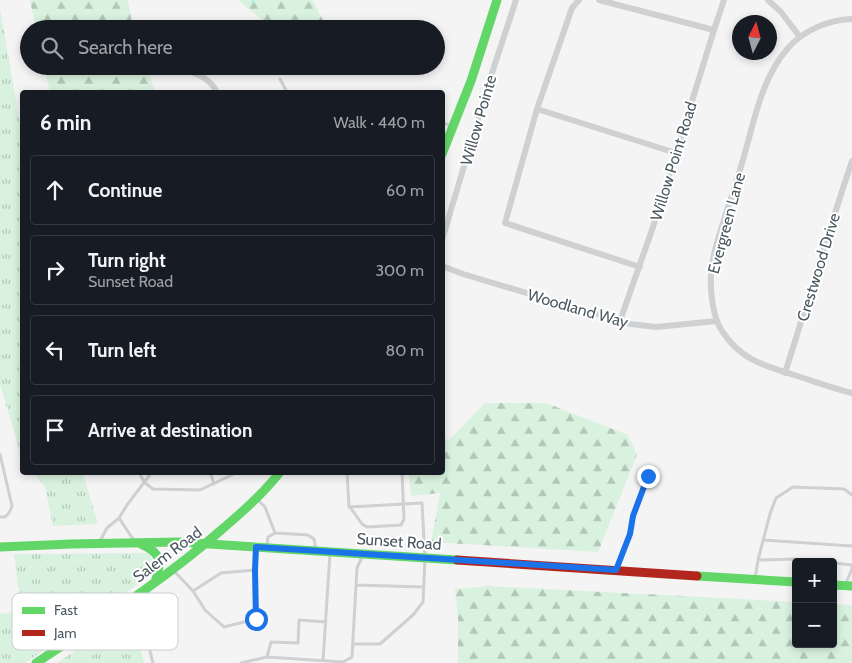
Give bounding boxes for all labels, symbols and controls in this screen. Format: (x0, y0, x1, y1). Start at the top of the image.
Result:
north arrow (732, 15, 777, 60)
search box (20, 20, 445, 75)
icon: search (38, 34, 66, 62)
text: Search here (78, 36, 172, 59)
street label: Willow Pointe (456, 73, 500, 168)
street label: Willow Point Road (646, 99, 701, 223)
text: 6 min (40, 110, 91, 135)
text: Walk · 440 m (334, 113, 425, 132)
street label: Evergreen Lane (704, 170, 749, 276)
icon: ahead (41, 176, 69, 204)
text: Continue (88, 179, 162, 202)
text: 60 m (386, 181, 424, 200)
street label: Crestwood Drive (793, 211, 844, 324)
text: Turn right (88, 249, 166, 272)
icon: right (41, 256, 69, 284)
text: 300 m (375, 261, 424, 280)
text: Sunset Road (88, 272, 173, 291)
street label: Woodland Way (525, 285, 630, 332)
icon: left (41, 336, 69, 364)
text: Turn left (88, 339, 156, 362)
text: 80 m (386, 341, 424, 360)
icon: arrive (41, 416, 69, 444)
text: Arrive at destination (88, 419, 252, 442)
route end (637, 465, 660, 488)
street label: Salem Road (129, 522, 205, 586)
street label: Sunset Road (356, 529, 442, 554)
map controls (792, 558, 837, 648)
button: + (792, 558, 837, 603)
legend (12, 593, 178, 650)
text: Fast (54, 601, 78, 619)
button: − (792, 603, 837, 648)
route start (245, 608, 268, 631)
text: Jam (53, 624, 76, 642)

